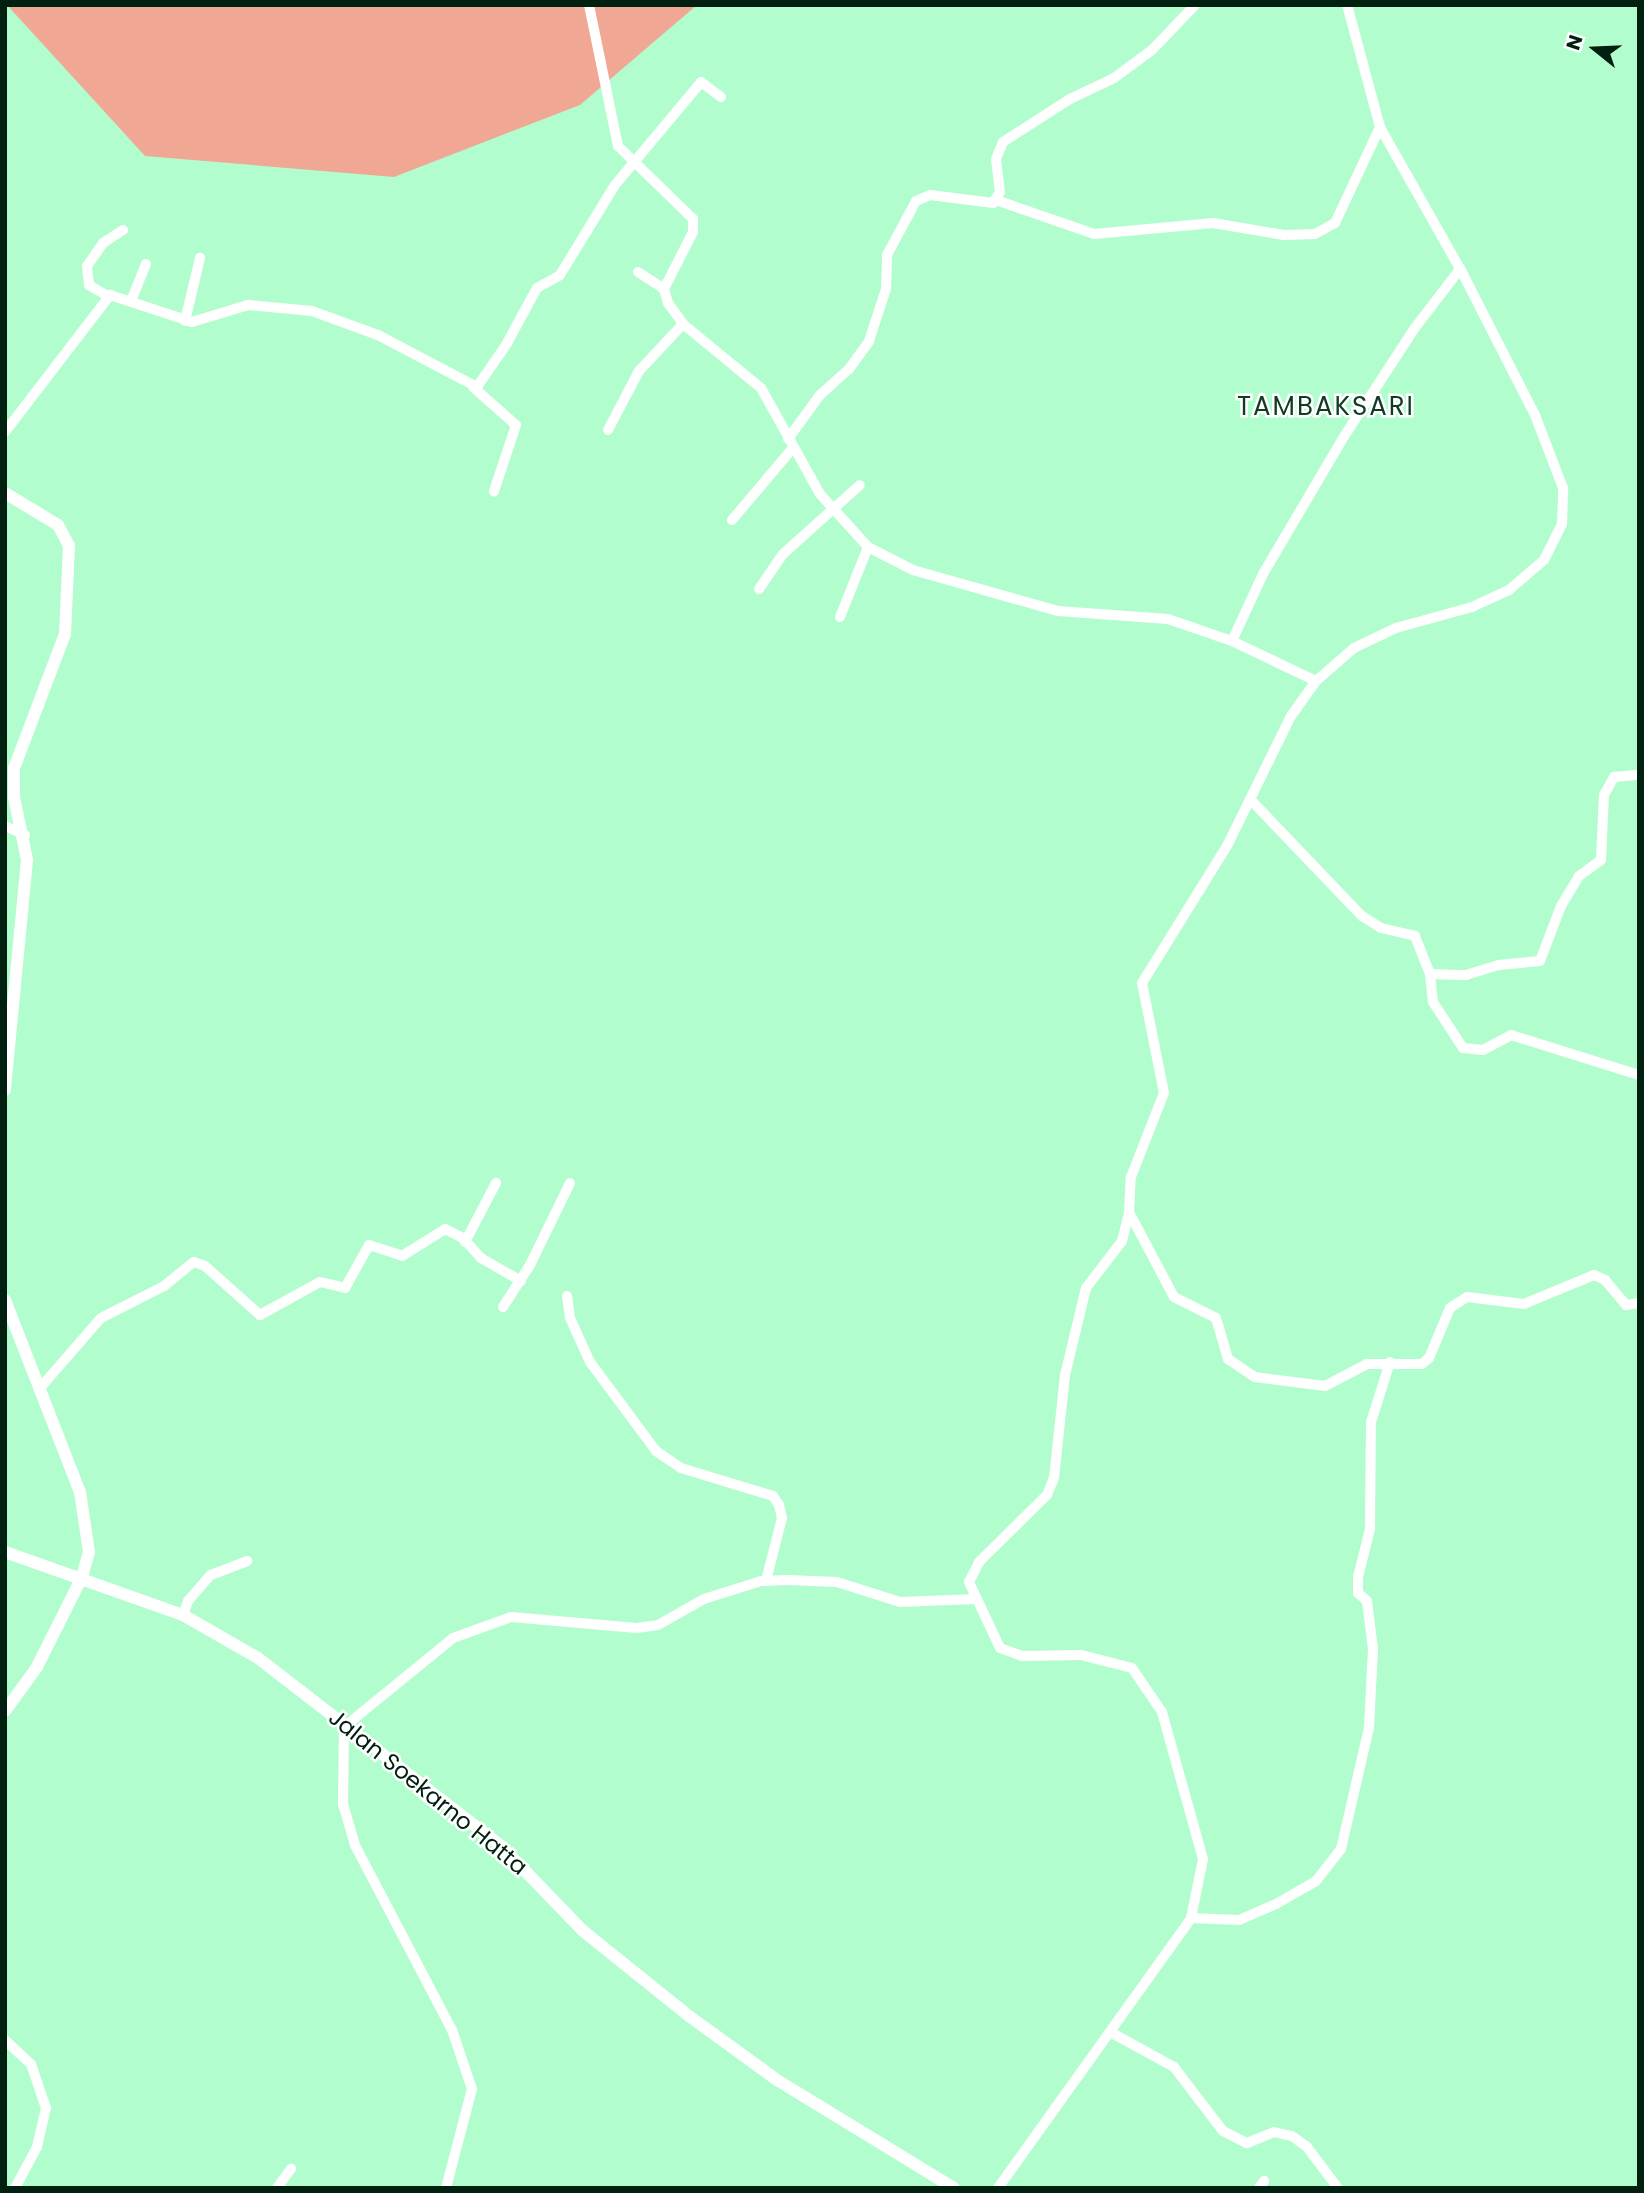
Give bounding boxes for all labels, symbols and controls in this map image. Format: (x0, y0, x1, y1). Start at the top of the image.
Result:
north arrow (1560, 14, 1630, 84)
text: N (1560, 31, 1590, 53)
district label: TAMBAKSARI (1238, 391, 1414, 423)
street label: Jalan Soekarno Hatta (323, 1703, 533, 1881)

